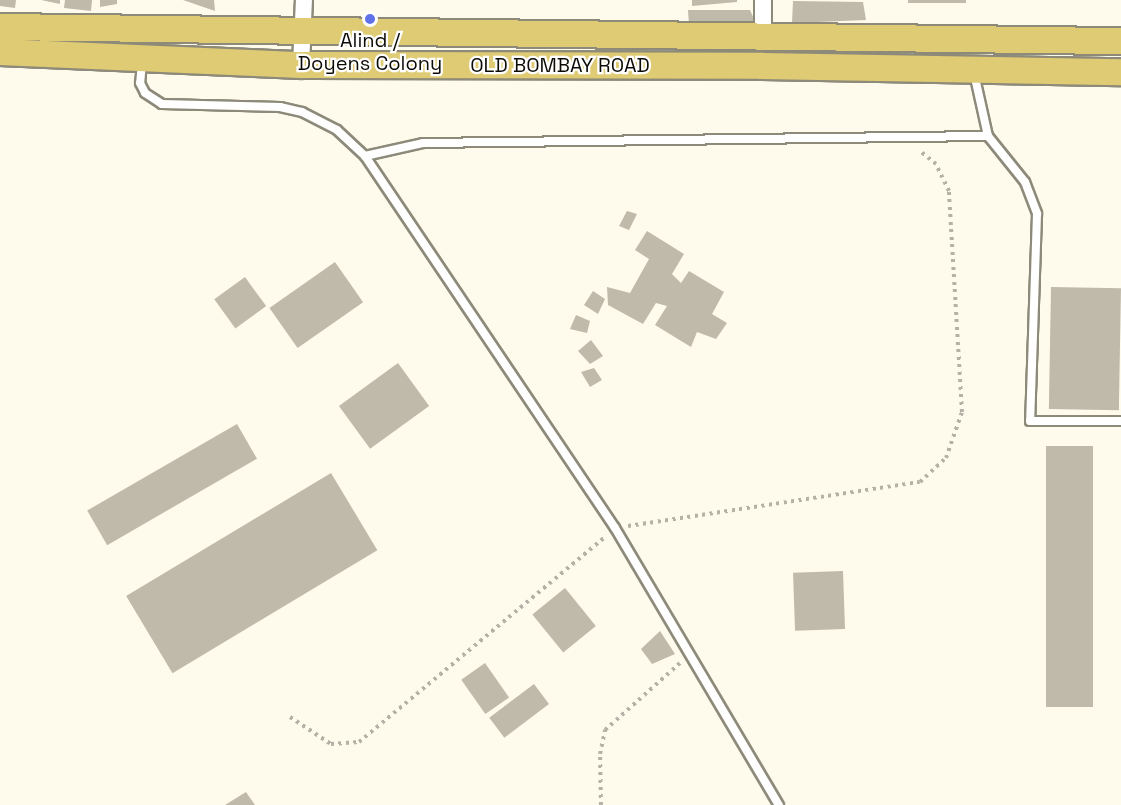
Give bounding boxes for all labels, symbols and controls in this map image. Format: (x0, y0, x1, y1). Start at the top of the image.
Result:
marker: Alind / Doyens Colony (363, 12, 377, 26)
place label: Alind / Doyens Colony (298, 28, 442, 75)
street label: OLD BOMBAY ROAD (470, 53, 650, 77)

